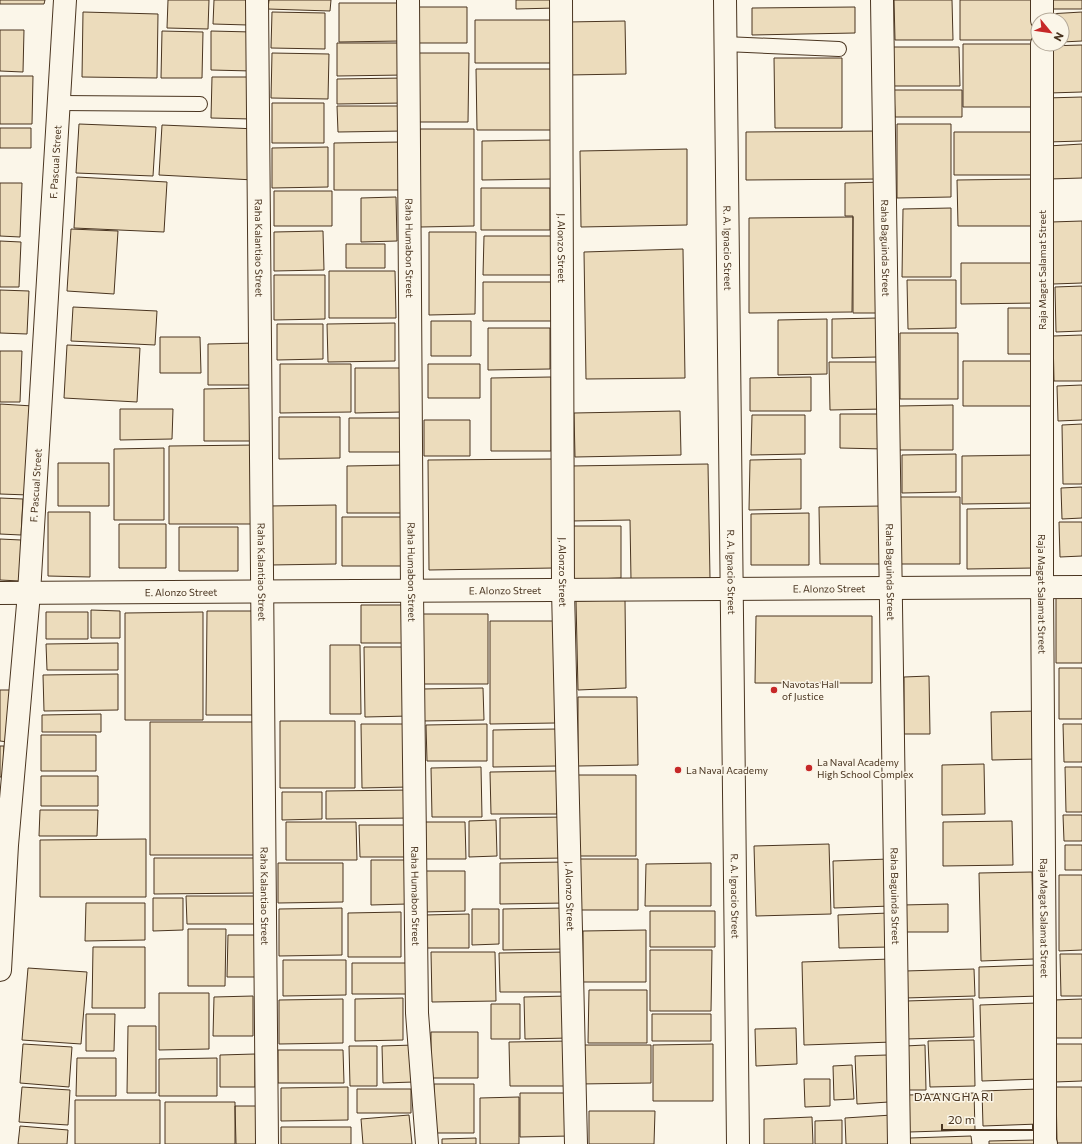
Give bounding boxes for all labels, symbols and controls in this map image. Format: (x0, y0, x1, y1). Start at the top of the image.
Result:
north arrow (1030, 12, 1070, 52)
text: N (1051, 30, 1067, 44)
street label: F. Pascual Street (47, 125, 63, 199)
street label: Raha Humabon Street (403, 198, 416, 298)
street label: Raha Kalantiao Street (253, 199, 266, 297)
street label: Raha Baguinda Street (879, 199, 892, 297)
street label: R. A. Ignacio Street (721, 205, 734, 291)
street label: Raja Magat Salamat Street (1036, 210, 1048, 330)
street label: J. Alonzo Street (556, 213, 568, 283)
street label: F. Pascual Street (27, 448, 44, 523)
street label: Raha Humabon Street (406, 522, 418, 622)
street label: Raha Kalantiao Street (256, 523, 268, 621)
street label: Raha Baguinda Street (884, 523, 897, 621)
street label: R. A. Ignacio Street (725, 529, 738, 615)
street label: Raja Magat Salamat Street (1036, 534, 1048, 654)
street label: J. Alonzo Street (557, 537, 569, 607)
street label: E. Alonzo Street (793, 582, 865, 595)
street label: E. Alonzo Street (469, 584, 541, 596)
street label: E. Alonzo Street (145, 586, 217, 598)
place label: Navotas Hall of Justice (782, 678, 839, 702)
marker: Navotas Hall of Justice (769, 685, 779, 695)
place label: La Naval Academy High School Complex (817, 756, 914, 780)
marker: La Naval Academy High School Complex (804, 763, 814, 773)
place label: La Naval Academy (686, 764, 768, 776)
marker: La Naval Academy (673, 765, 683, 775)
street label: Raha Humabon Street (409, 846, 422, 946)
street label: Raha Kalantiao Street (258, 847, 271, 945)
street label: Raha Baguinda Street (889, 847, 902, 945)
street label: R. A. Ignacio Street (729, 853, 742, 939)
street label: Raja Magat Salamat Street (1038, 858, 1051, 978)
street label: J. Alonzo Street (563, 861, 577, 931)
district label: DAANGHARI (914, 1089, 994, 1103)
scale bar (942, 1106, 1033, 1132)
text: 20 m (948, 1112, 975, 1126)

